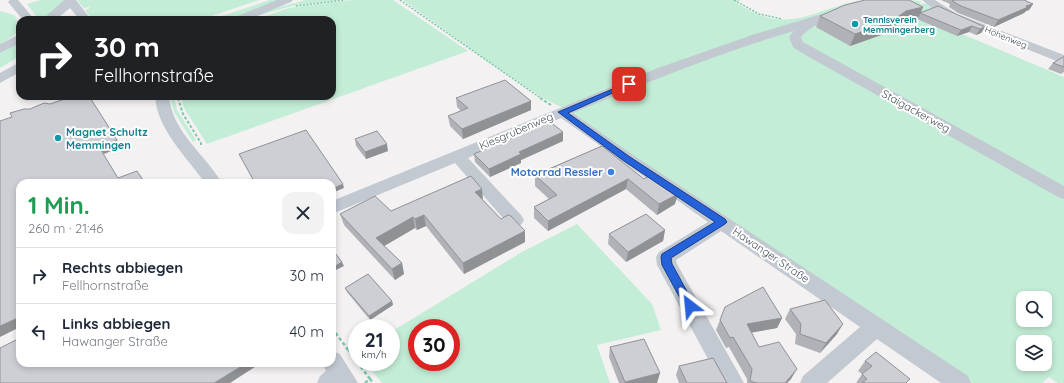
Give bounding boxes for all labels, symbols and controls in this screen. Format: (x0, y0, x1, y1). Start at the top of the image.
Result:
place label: Tennisverein Memmingerberg (863, 14, 935, 35)
marker: Tennisverein Memmingerberg (850, 19, 860, 29)
street label: Höhenweg (983, 24, 1029, 50)
text: 30 m (94, 29, 160, 64)
icon: right (28, 32, 80, 84)
text: Fellhornstraße (94, 64, 214, 87)
pin (612, 67, 646, 101)
icon: arrive (618, 73, 640, 95)
street label: Staigackerweg (879, 86, 953, 136)
street label: Kiesgrubenweg (477, 109, 555, 153)
place label: Magnet Schultz Memmingen (66, 125, 148, 152)
marker: Magnet Schultz Memmingen (53, 133, 63, 143)
place label: Motorrad Ressler (511, 165, 603, 179)
marker: Motorrad Ressler (606, 167, 616, 177)
text: 1 Min. (28, 190, 90, 220)
button: close (282, 192, 324, 234)
text: 260 m · 21:46 (28, 220, 103, 236)
street label: Hawanger Straße (730, 224, 812, 286)
text: Rechts abbiegen (62, 258, 183, 277)
icon: right (28, 265, 50, 287)
text: 30 m (289, 266, 324, 285)
text: Fellhornstraße (62, 277, 149, 293)
position arrow (669, 285, 711, 327)
map controls (1016, 291, 1052, 371)
button: search (1016, 291, 1052, 327)
text: Links abbiegen (62, 314, 170, 333)
speed limit sign: 30 (408, 319, 460, 371)
icon: left (28, 321, 50, 343)
text: 40 m (289, 322, 324, 341)
text: 21 (364, 327, 384, 352)
text: Hawanger Straße (62, 333, 168, 349)
button: layers (1016, 335, 1052, 371)
text: km/h (361, 348, 387, 361)

